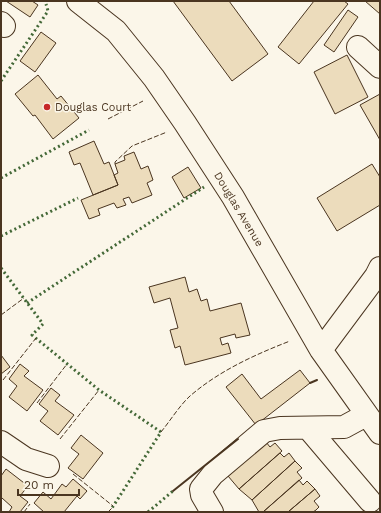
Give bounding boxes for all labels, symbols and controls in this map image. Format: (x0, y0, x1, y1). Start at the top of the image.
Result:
place label: Douglas Court (55, 101, 131, 114)
marker: Douglas Court (42, 102, 52, 112)
street label: Douglas Avenue (211, 170, 266, 249)
scale bar (18, 471, 79, 497)
text: 20 m (24, 478, 54, 492)

